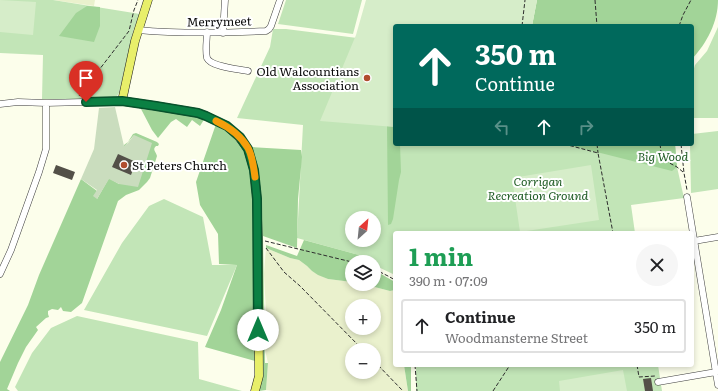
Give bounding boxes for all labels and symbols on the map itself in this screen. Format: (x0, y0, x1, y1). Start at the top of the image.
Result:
street label: Merrymeet (186, 11, 252, 31)
pin (69, 61, 103, 102)
place label: Old Walcountians Association (257, 62, 360, 94)
marker: Old Walcountians Association (362, 73, 372, 83)
park label: Big Wood (638, 147, 689, 165)
place label: St Peters Church (132, 156, 227, 174)
marker: St Peters Church (119, 160, 129, 170)
park label: Corrigan Recreation Ground (488, 172, 589, 204)
north arrow (345, 211, 381, 247)
position arrow (237, 309, 279, 351)

